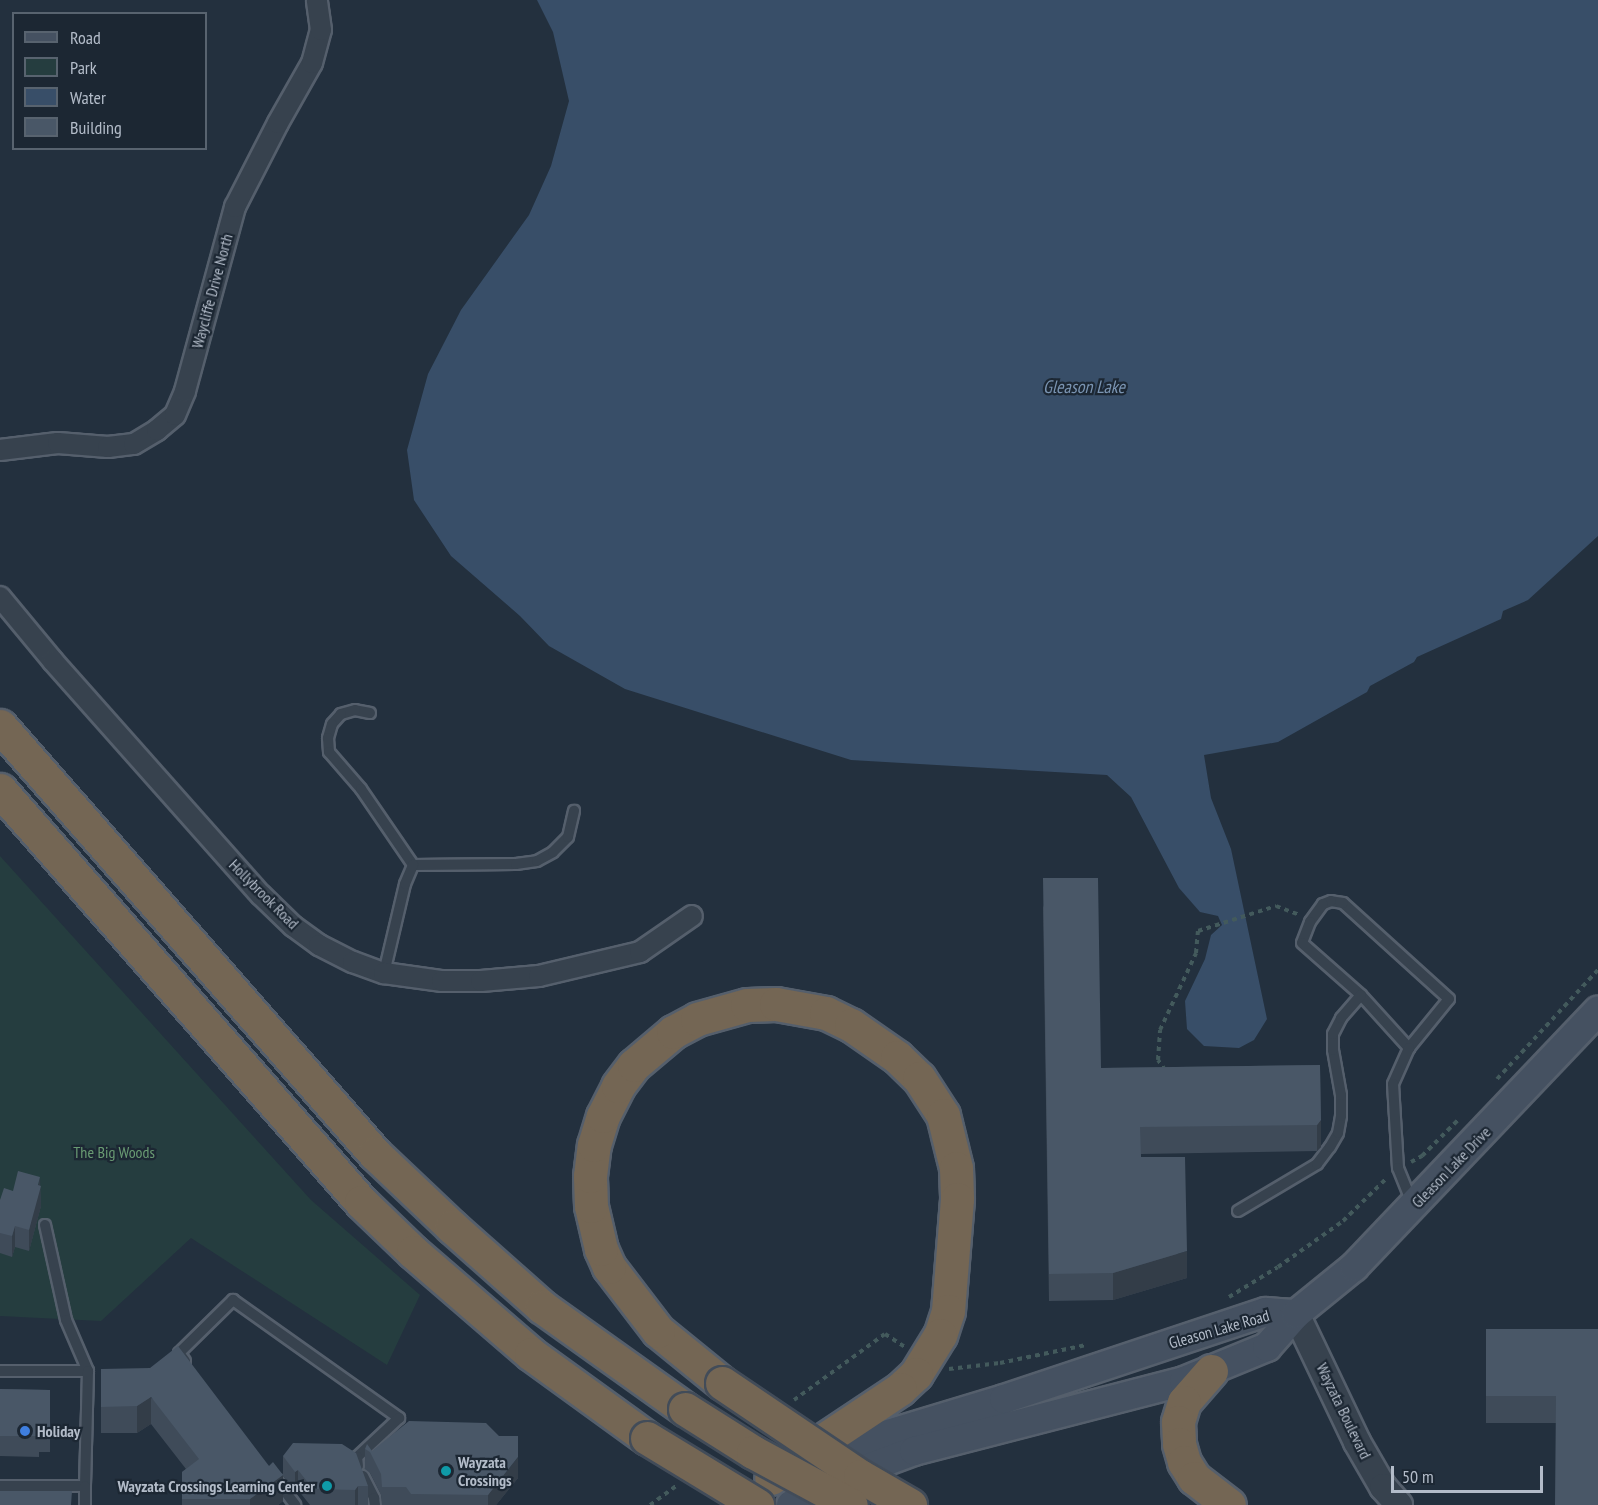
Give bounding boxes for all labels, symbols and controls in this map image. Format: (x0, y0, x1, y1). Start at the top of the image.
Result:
legend (12, 12, 207, 150)
text: Road (70, 26, 101, 49)
text: Park (70, 56, 97, 79)
text: Water (70, 86, 106, 109)
text: Building (70, 116, 122, 139)
street label: Waycliffe Drive North (187, 232, 237, 350)
water label: Gleason Lake (1043, 376, 1125, 398)
street label: Hollybrook Road (225, 855, 303, 933)
street label: Gleason Lake Drive (1408, 1122, 1494, 1212)
park label: The Big Woods (73, 1142, 155, 1162)
street label: Gleason Lake Road (1167, 1306, 1271, 1352)
street label: Wayzata Boulevard (1313, 1360, 1375, 1462)
place label: Holiday (37, 1421, 80, 1441)
marker: Holiday (18, 1424, 32, 1438)
place label: Wayzata Crossings (458, 1452, 512, 1490)
scale bar (1394, 1454, 1546, 1492)
marker: Wayzata Crossings (439, 1464, 453, 1478)
text: 50 m (1402, 1465, 1434, 1488)
place label: Wayzata Crossings Learning Center (117, 1476, 315, 1496)
marker: Wayzata Crossings Learning Center (320, 1479, 334, 1493)

